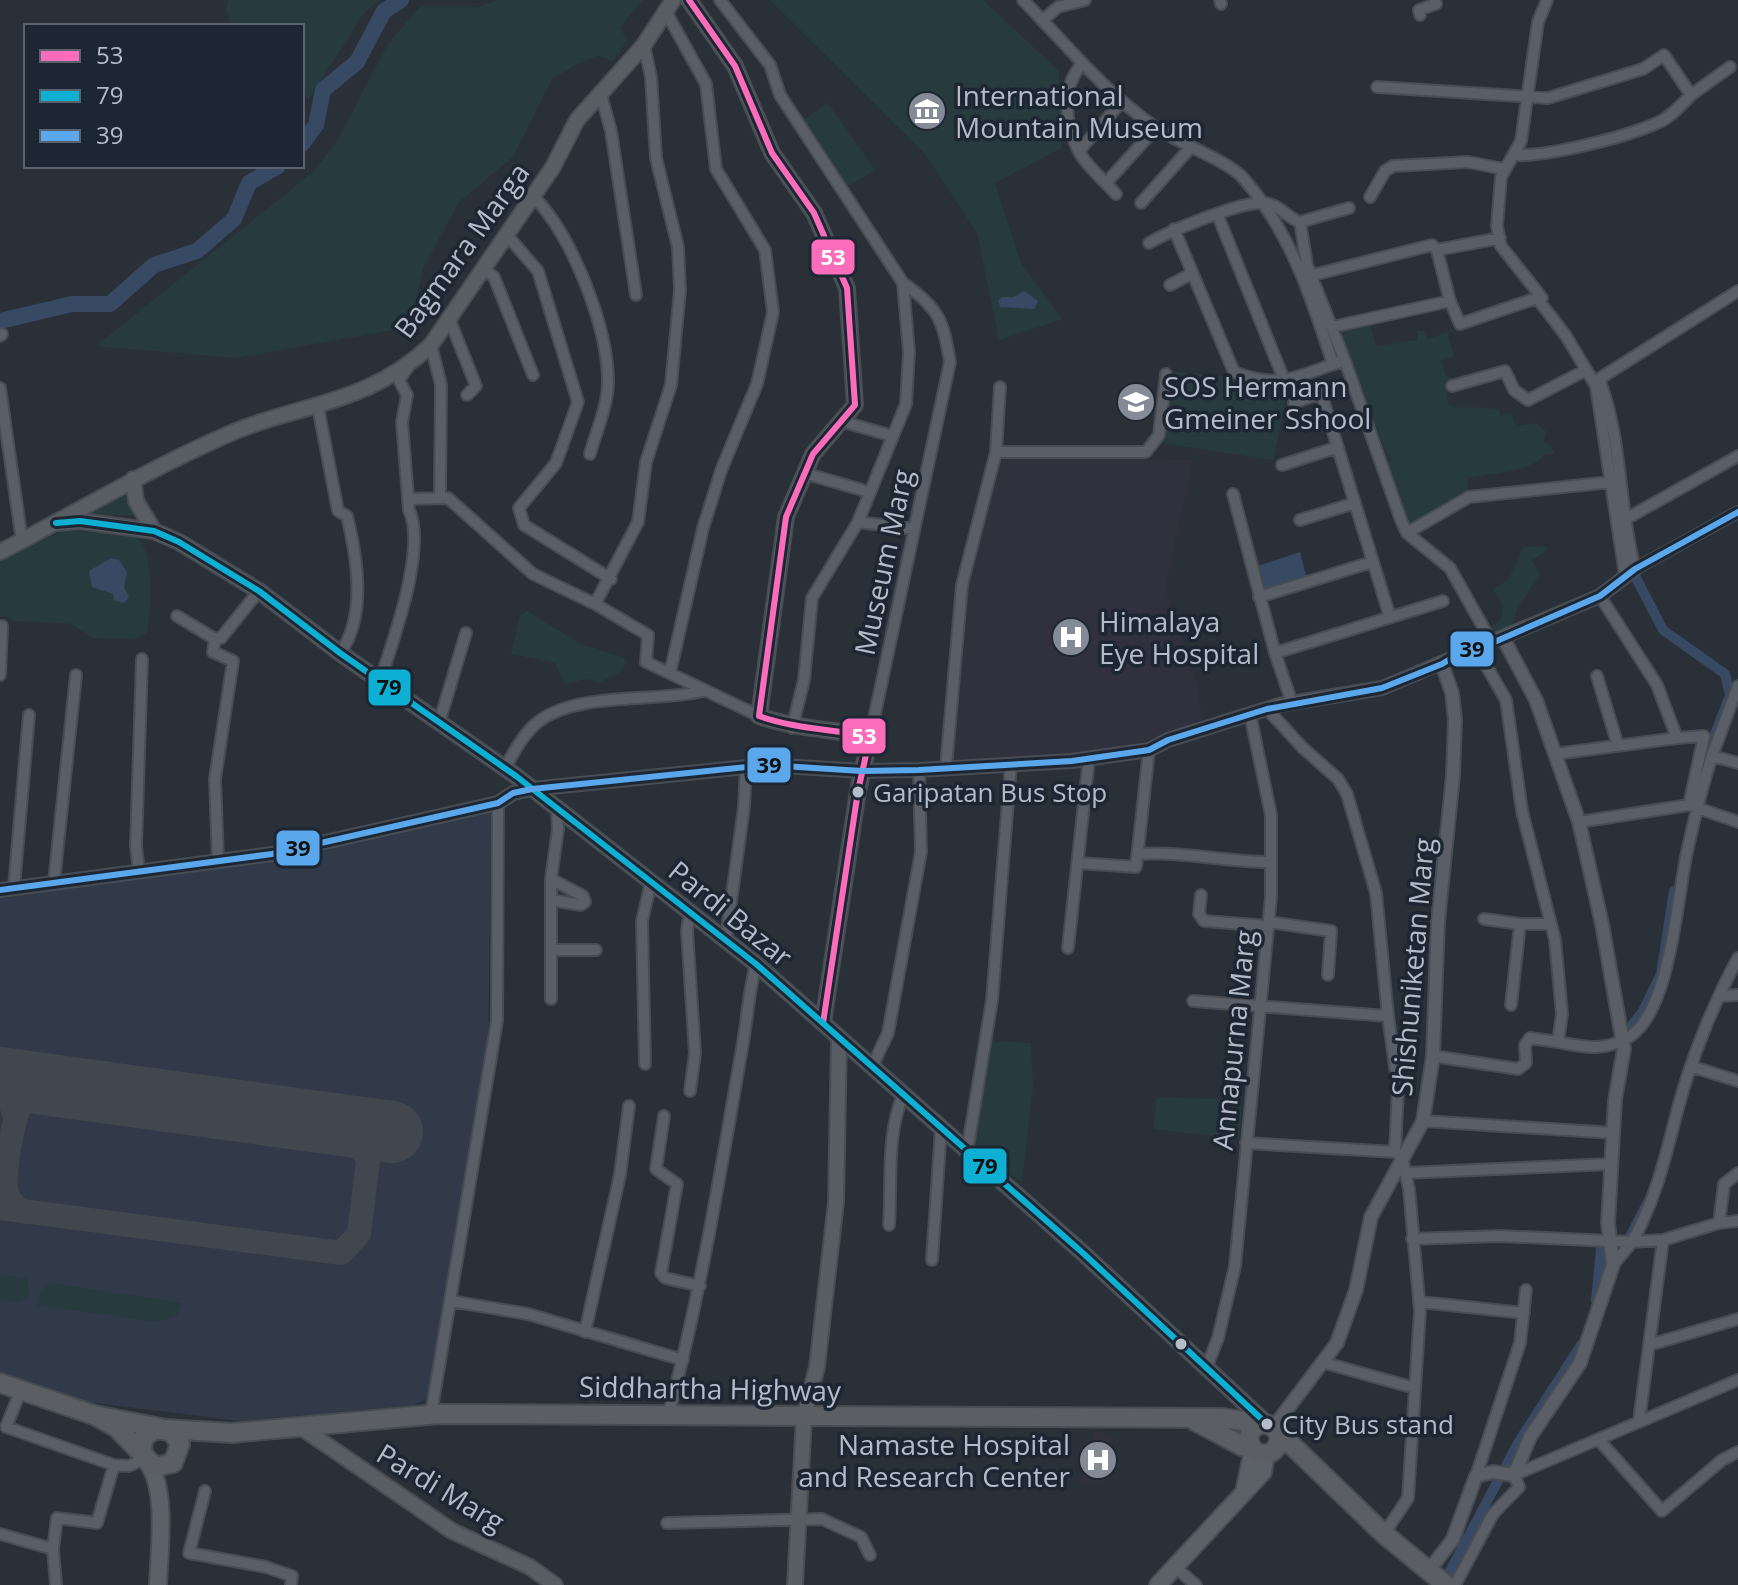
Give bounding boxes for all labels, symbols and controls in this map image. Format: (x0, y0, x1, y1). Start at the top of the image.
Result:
legend (24, 24, 304, 168)
text: 53 (96, 38, 123, 71)
place label: International Mountain Museum (955, 76, 1203, 146)
text: 79 (96, 78, 123, 111)
museum icon: International Mountain Museum (906, 90, 948, 132)
text: 39 (96, 118, 123, 151)
street label: Bagmara Marga (385, 155, 537, 345)
line badge: 53 (810, 238, 856, 276)
text: 53 (820, 241, 846, 271)
place label: SOS Hermann Gmeiner Sshool (1164, 367, 1371, 437)
school or university icon: SOS Hermann Gmeiner Sshool (1115, 381, 1157, 423)
street label: Museum Marg (845, 466, 921, 658)
place label: Himalaya Eye Hospital (1099, 602, 1259, 672)
hospital icon: Himalaya Eye Hospital (1050, 616, 1092, 658)
line badge: 39 (1449, 630, 1495, 668)
text: 39 (1459, 633, 1485, 663)
line badge: 79 (367, 668, 412, 707)
text: 79 (376, 671, 402, 701)
line badge: 53 (841, 717, 887, 755)
text: 53 (851, 720, 877, 750)
line badge: 39 (746, 746, 792, 784)
text: 39 (756, 749, 782, 779)
place label: Garipatan Bus Stop (873, 774, 1107, 810)
marker: Garipatan Bus Stop (850, 784, 866, 800)
line badge: 39 (275, 829, 321, 867)
text: 39 (285, 832, 311, 862)
street label: Shishuniketan Marg (1382, 836, 1442, 1098)
street label: Pardi Bazar (661, 851, 801, 975)
street label: Annapurna Marg (1203, 928, 1263, 1152)
line badge: 79 (962, 1147, 1008, 1185)
text: 79 (972, 1150, 998, 1180)
unlabelled marker (1173, 1336, 1189, 1352)
street label: Siddhartha Highway (579, 1367, 842, 1409)
place label: City Bus stand (1282, 1406, 1454, 1442)
marker: City Bus stand (1259, 1416, 1275, 1432)
place label: Namaste Hospital and Research Center (798, 1425, 1071, 1495)
street label: Pardi Marg (370, 1434, 512, 1540)
hospital icon: Namaste Hospital and Research Center (1077, 1439, 1119, 1481)

